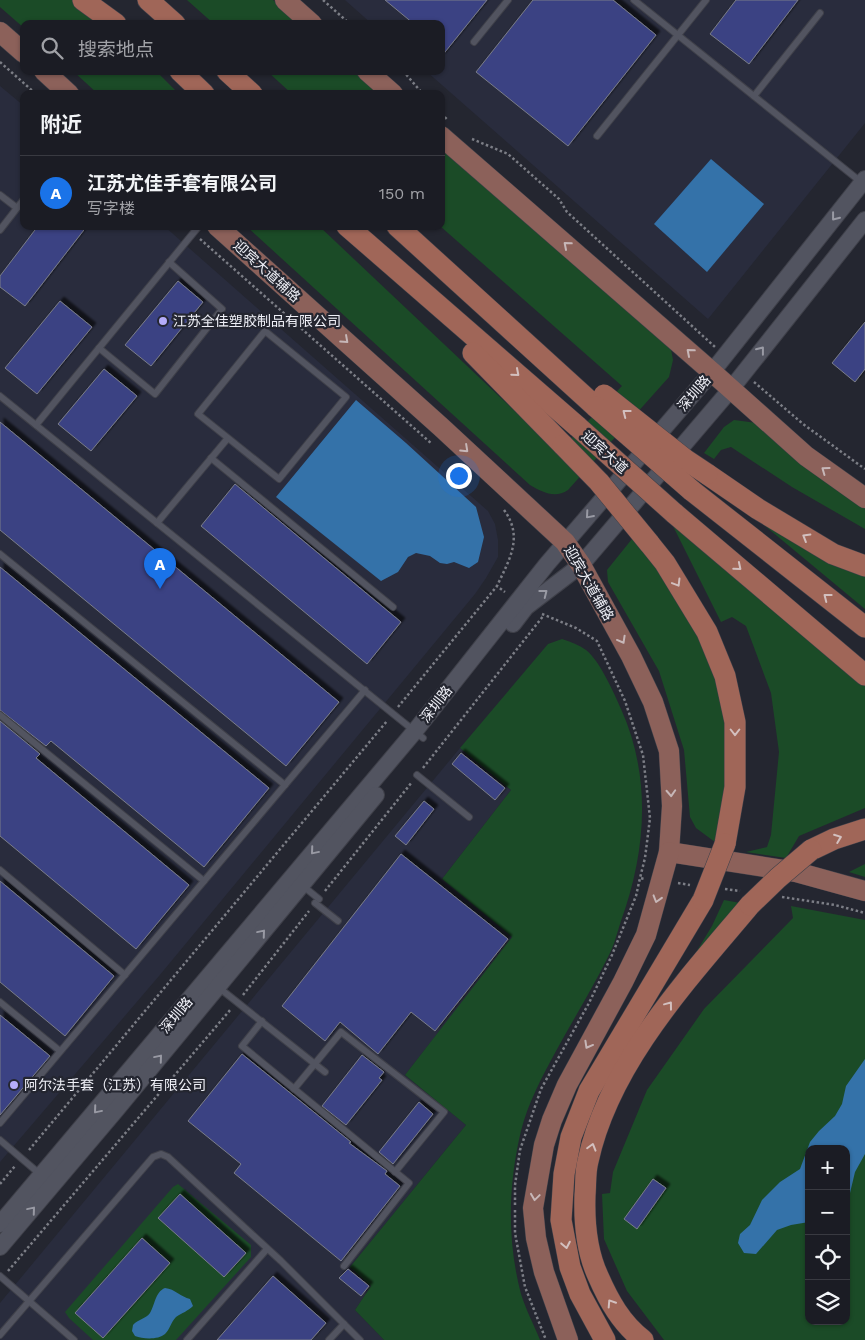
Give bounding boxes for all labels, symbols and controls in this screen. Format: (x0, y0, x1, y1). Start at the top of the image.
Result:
search box (20, 20, 445, 75)
icon: search (38, 34, 66, 62)
text: 搜索地点 (78, 38, 154, 61)
text: 附近 (40, 112, 82, 137)
text: 江苏尤佳手套有限公司 (87, 172, 277, 195)
text: A (51, 184, 61, 203)
text: 150 m (379, 184, 425, 203)
text: 写字楼 (87, 199, 135, 218)
one-way arrow (832, 211, 840, 220)
street label: 迎宾大道辅路 (230, 237, 304, 305)
one-way arrow (564, 243, 573, 251)
place label: 江苏全佳塑胶制品有限公司 (173, 313, 341, 329)
marker: 江苏全佳塑胶制品有限公司 (157, 315, 169, 327)
one-way arrow (339, 335, 348, 344)
one-way arrow (756, 347, 765, 356)
one-way arrow (686, 349, 695, 358)
one-way arrow (510, 368, 519, 377)
street label: 深圳路 (674, 372, 714, 414)
one-way arrow (623, 410, 632, 418)
street label: 迎宾大道 (579, 427, 631, 477)
one-way arrow (460, 443, 469, 452)
your location (446, 463, 472, 489)
one-way arrow (822, 467, 831, 476)
one-way arrow (586, 509, 595, 518)
one-way arrow (802, 534, 811, 544)
street label: 迎宾大道辅路 (561, 543, 617, 623)
pin: A (144, 548, 176, 589)
one-way arrow (732, 562, 741, 571)
one-way arrow (670, 577, 680, 586)
one-way arrow (538, 590, 548, 599)
one-way arrow (823, 594, 833, 603)
one-way arrow (616, 635, 626, 644)
street label: 深圳路 (417, 683, 455, 725)
one-way arrow (730, 728, 740, 736)
one-way arrow (666, 789, 677, 797)
one-way arrow (833, 834, 841, 844)
one-way arrow (311, 846, 320, 855)
one-way arrow (652, 894, 662, 902)
one-way arrow (257, 930, 265, 939)
street label: 深圳路 (156, 994, 196, 1036)
one-way arrow (663, 1001, 672, 1011)
one-way arrow (585, 1040, 595, 1049)
one-way arrow (153, 1055, 162, 1064)
place label: 阿尔法手套（江苏）有限公司 (24, 1077, 206, 1093)
marker: 阿尔法手套（江苏）有限公司 (8, 1079, 20, 1091)
one-way arrow (93, 1104, 102, 1113)
one-way arrow (586, 1143, 596, 1151)
map controls (805, 1145, 850, 1325)
button: + (805, 1145, 850, 1190)
button: − (805, 1190, 850, 1235)
one-way arrow (530, 1194, 541, 1202)
one-way arrow (26, 1206, 35, 1215)
button: locate (805, 1235, 850, 1280)
one-way arrow (560, 1240, 571, 1249)
button: layers (805, 1280, 850, 1325)
one-way arrow (608, 1300, 617, 1309)

